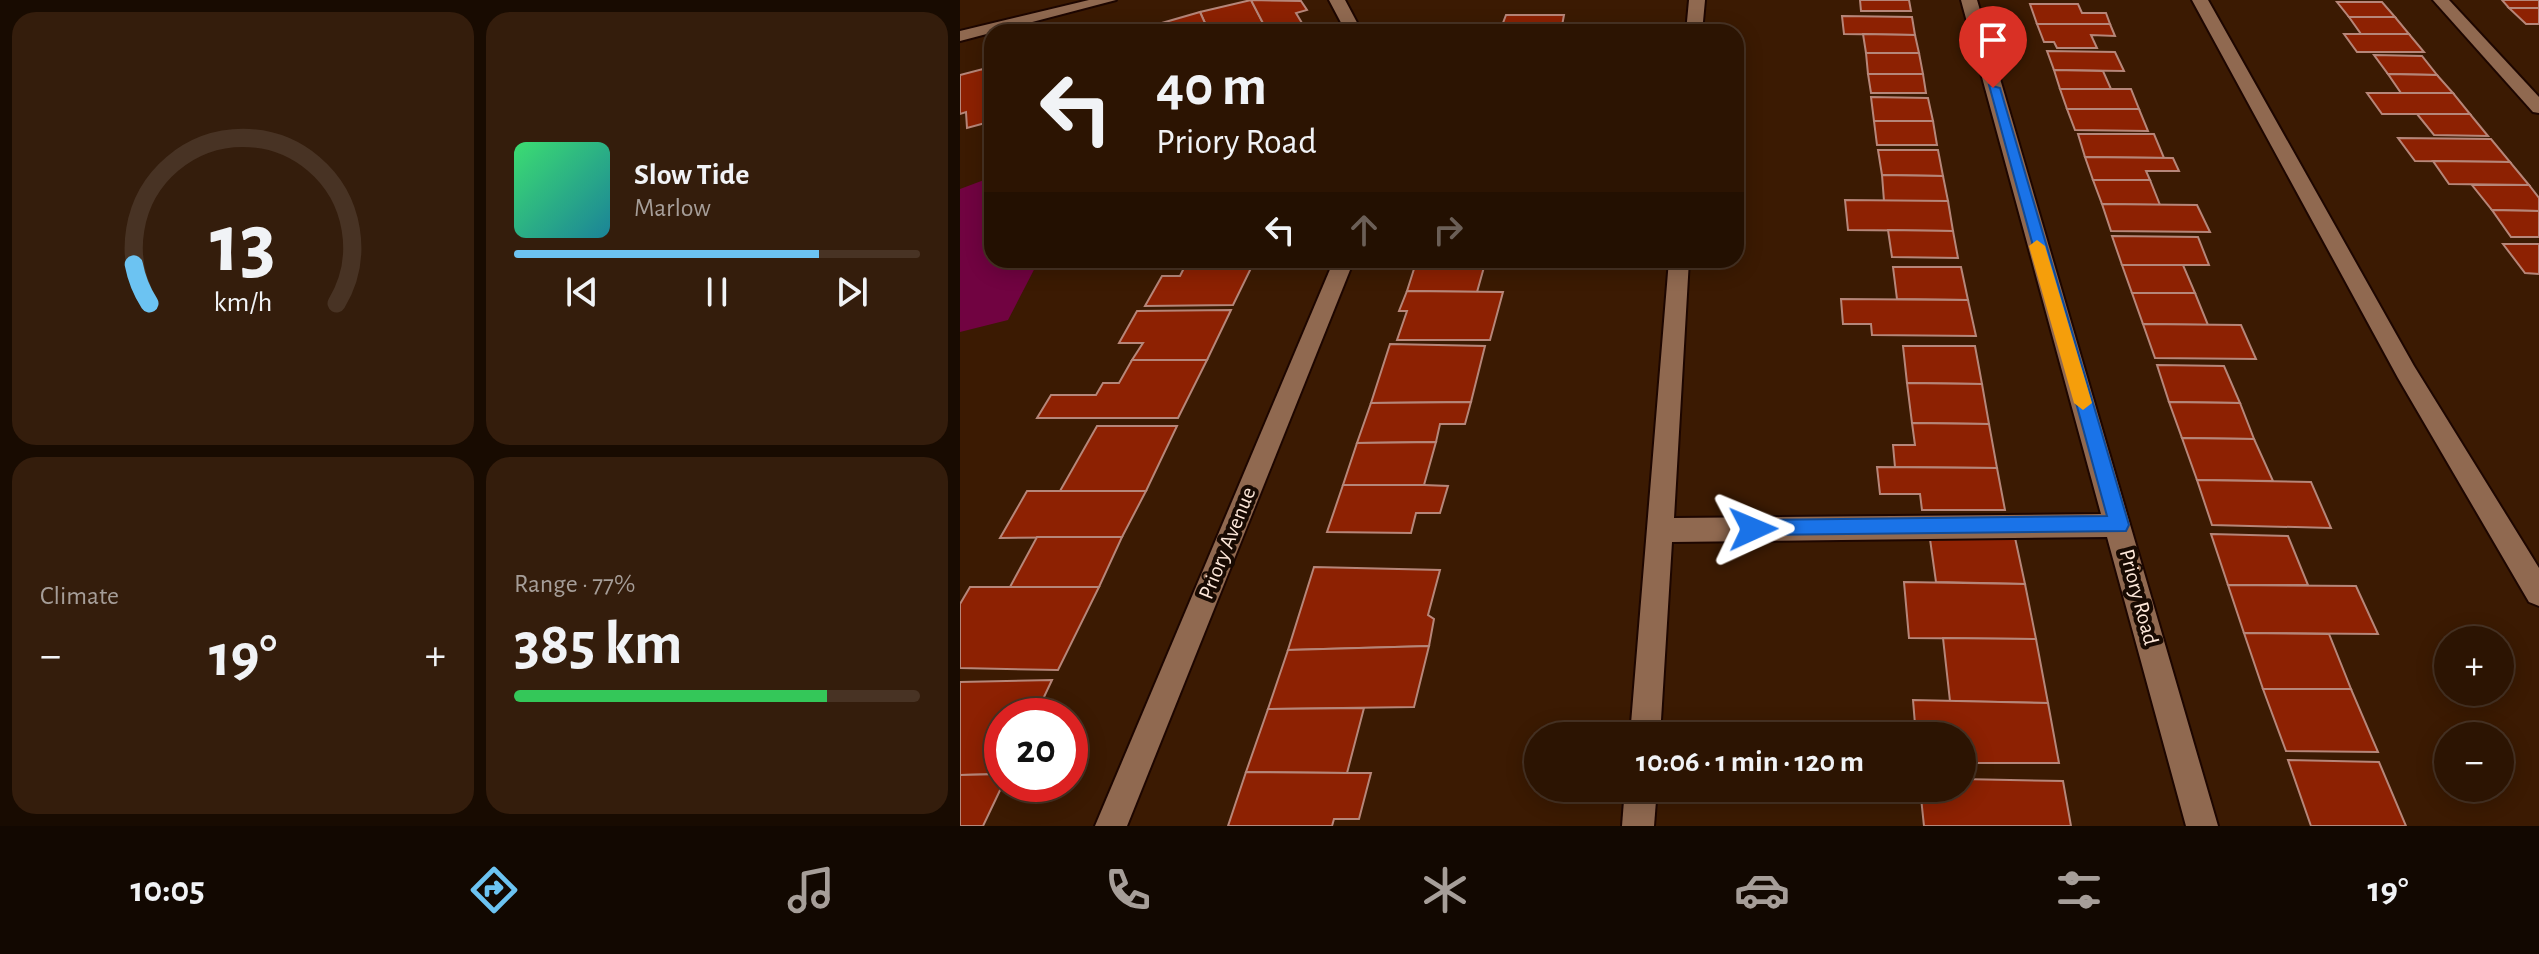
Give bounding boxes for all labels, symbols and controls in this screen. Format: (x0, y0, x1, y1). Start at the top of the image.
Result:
pin (1959, 6, 2027, 88)
icon: arrive (1971, 18, 2015, 62)
icon: left (1024, 56, 1128, 160)
text: 40 m (1156, 59, 1267, 115)
text: Priory Road (1156, 124, 1317, 160)
text: Slow Tide (634, 160, 749, 190)
text: Marlow (634, 195, 711, 221)
text: 13 (210, 203, 276, 287)
icon: left (1258, 208, 1302, 252)
icon: ahead (1342, 208, 1386, 252)
icon: right (1426, 208, 1470, 252)
icon: previous (560, 270, 604, 314)
icon: pause (695, 270, 739, 314)
icon: next (830, 270, 874, 314)
text: km/h (214, 288, 272, 317)
street label: Priory Avenue (1195, 484, 1259, 602)
position arrow (1711, 487, 1795, 571)
street label: Priory Road (2116, 547, 2162, 647)
text: Range · 77% (514, 571, 635, 597)
text: Climate (40, 583, 119, 609)
text: 385 km (514, 615, 683, 675)
map controls (2434, 626, 2514, 802)
button: + (2434, 626, 2514, 706)
text: 19° (209, 627, 277, 687)
text: − (40, 634, 61, 678)
text: + (425, 634, 446, 678)
speed limit sign: 20 (984, 698, 1088, 802)
button: − (2434, 722, 2514, 802)
text: 10:06 · 1 min · 120 m (1636, 747, 1864, 777)
icon: directions (466, 862, 522, 918)
icon: music (783, 862, 839, 918)
icon: phone (1100, 862, 1156, 918)
icon: climate (1417, 862, 1473, 918)
icon: car (1734, 862, 1790, 918)
icon: filters (2051, 862, 2107, 918)
text: 10:05 (130, 872, 205, 908)
text: 19° (2368, 872, 2408, 908)

